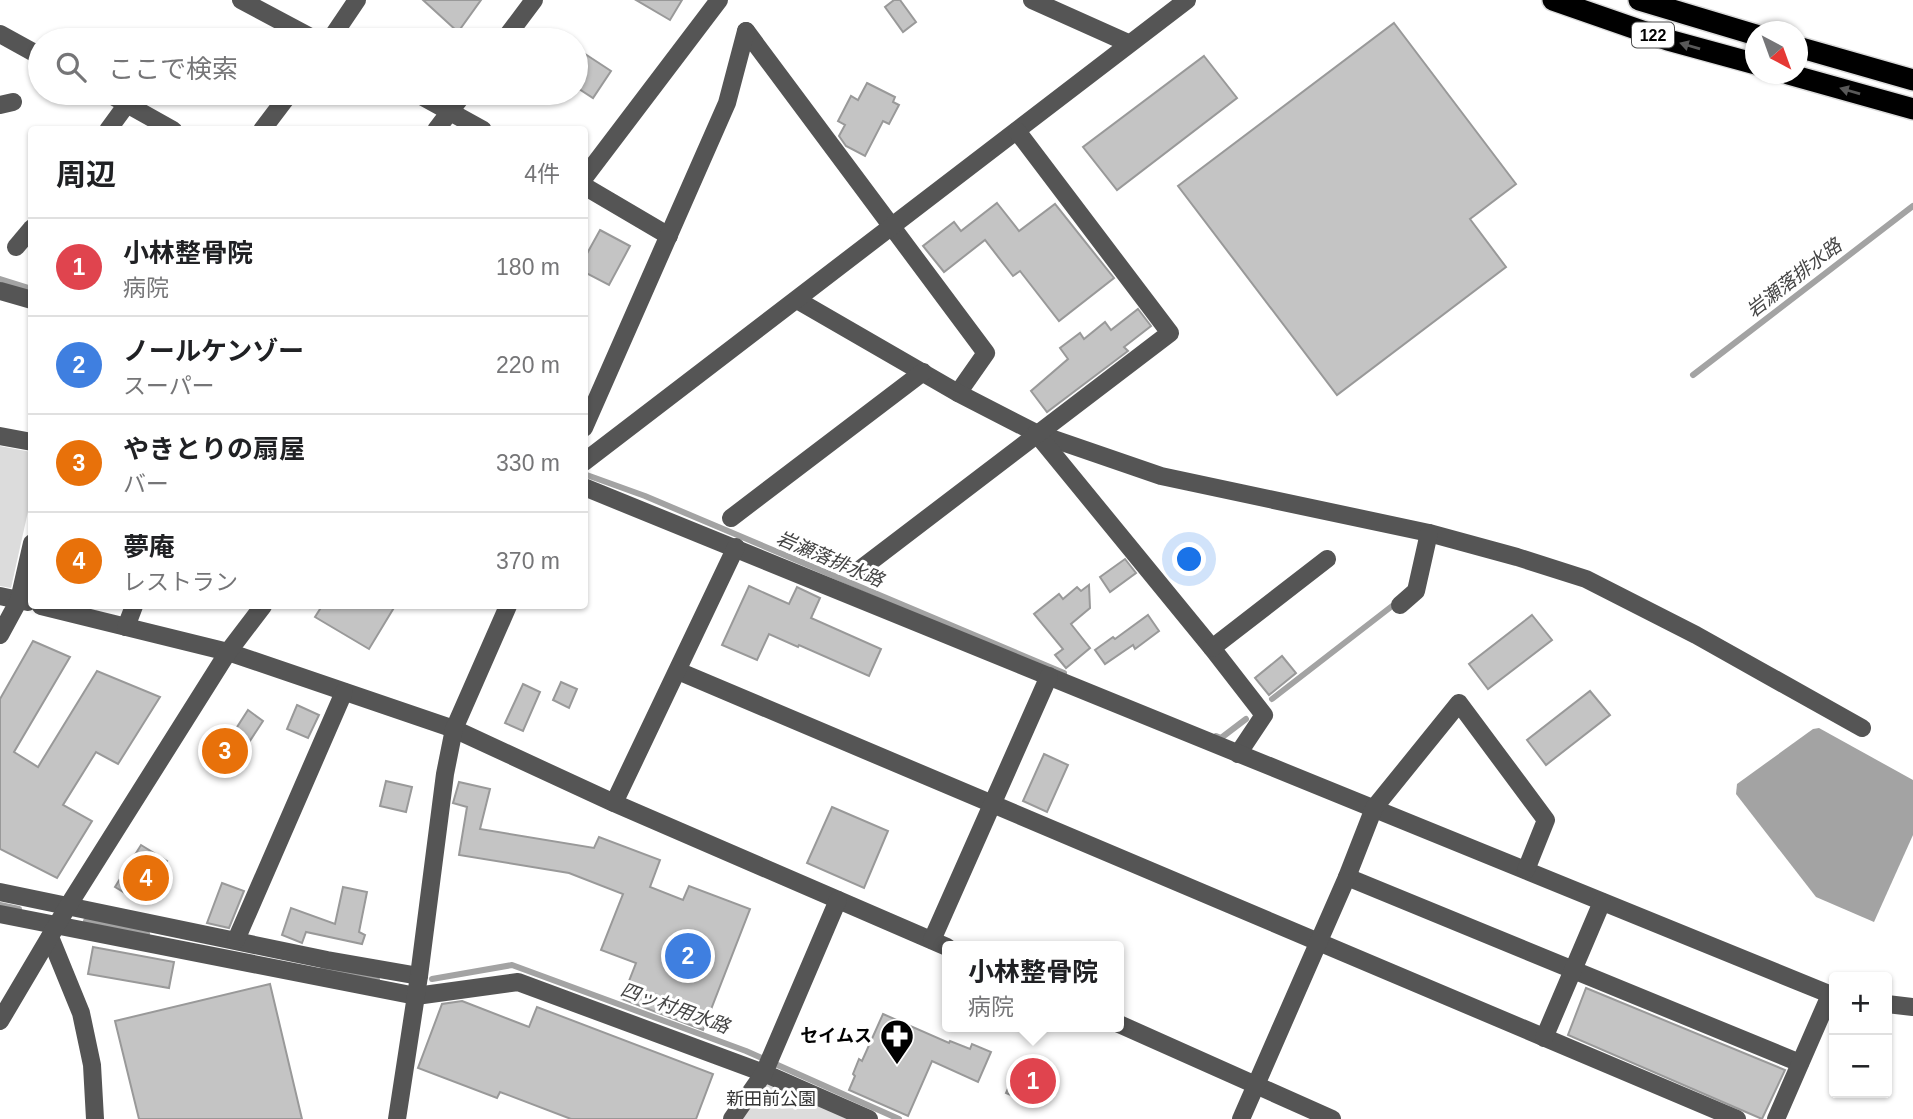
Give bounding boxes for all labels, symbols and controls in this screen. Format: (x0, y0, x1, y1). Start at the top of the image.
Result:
north arrow (1745, 21, 1808, 84)
road number: 122 (1632, 22, 1674, 48)
search box (28, 28, 588, 105)
one-way arrow (1679, 40, 1701, 51)
icon: search (52, 48, 90, 86)
text: ここで検索 (108, 54, 238, 84)
one-way arrow (1839, 85, 1861, 96)
text: 周辺 (56, 158, 116, 191)
text: 4件 (524, 161, 560, 187)
water label: 岩瀬落排水路 (1743, 233, 1847, 321)
text: 小林整骨院 (123, 238, 253, 268)
text: 1 (73, 254, 85, 280)
text: 180 m (496, 254, 560, 280)
text: 病院 (123, 275, 169, 301)
text: ノールケンゾー (123, 336, 304, 366)
text: 2 (73, 352, 85, 378)
text: 220 m (496, 352, 560, 378)
text: スーパー (123, 373, 215, 399)
text: やきとりの扇屋 (123, 434, 305, 464)
text: 3 (73, 450, 85, 476)
text: 330 m (496, 450, 560, 476)
text: バー (123, 471, 169, 497)
water label: 岩瀬落排水路 (773, 527, 888, 592)
text: 夢庵 (123, 532, 175, 562)
your location (1172, 542, 1206, 576)
text: 4 (73, 548, 85, 574)
text: 370 m (496, 548, 560, 574)
text: レストラン (123, 569, 238, 595)
pin: 3 (202, 725, 248, 777)
pin: 4 (123, 852, 169, 904)
pin: 2 (665, 930, 711, 982)
popup (942, 941, 1124, 1032)
text: 小林整骨院 (968, 957, 1098, 987)
map controls (1829, 972, 1892, 1098)
button: + (1829, 972, 1892, 1035)
water label: 四ッ村用水路 (618, 979, 734, 1038)
text: 病院 (968, 994, 1014, 1020)
pharmacy icon: セイムス (878, 1017, 916, 1066)
place label: セイムス (800, 1026, 872, 1046)
button: − (1829, 1035, 1892, 1098)
pin: 1 (1010, 1055, 1056, 1107)
park label: 新田前公園 (726, 1089, 816, 1109)

